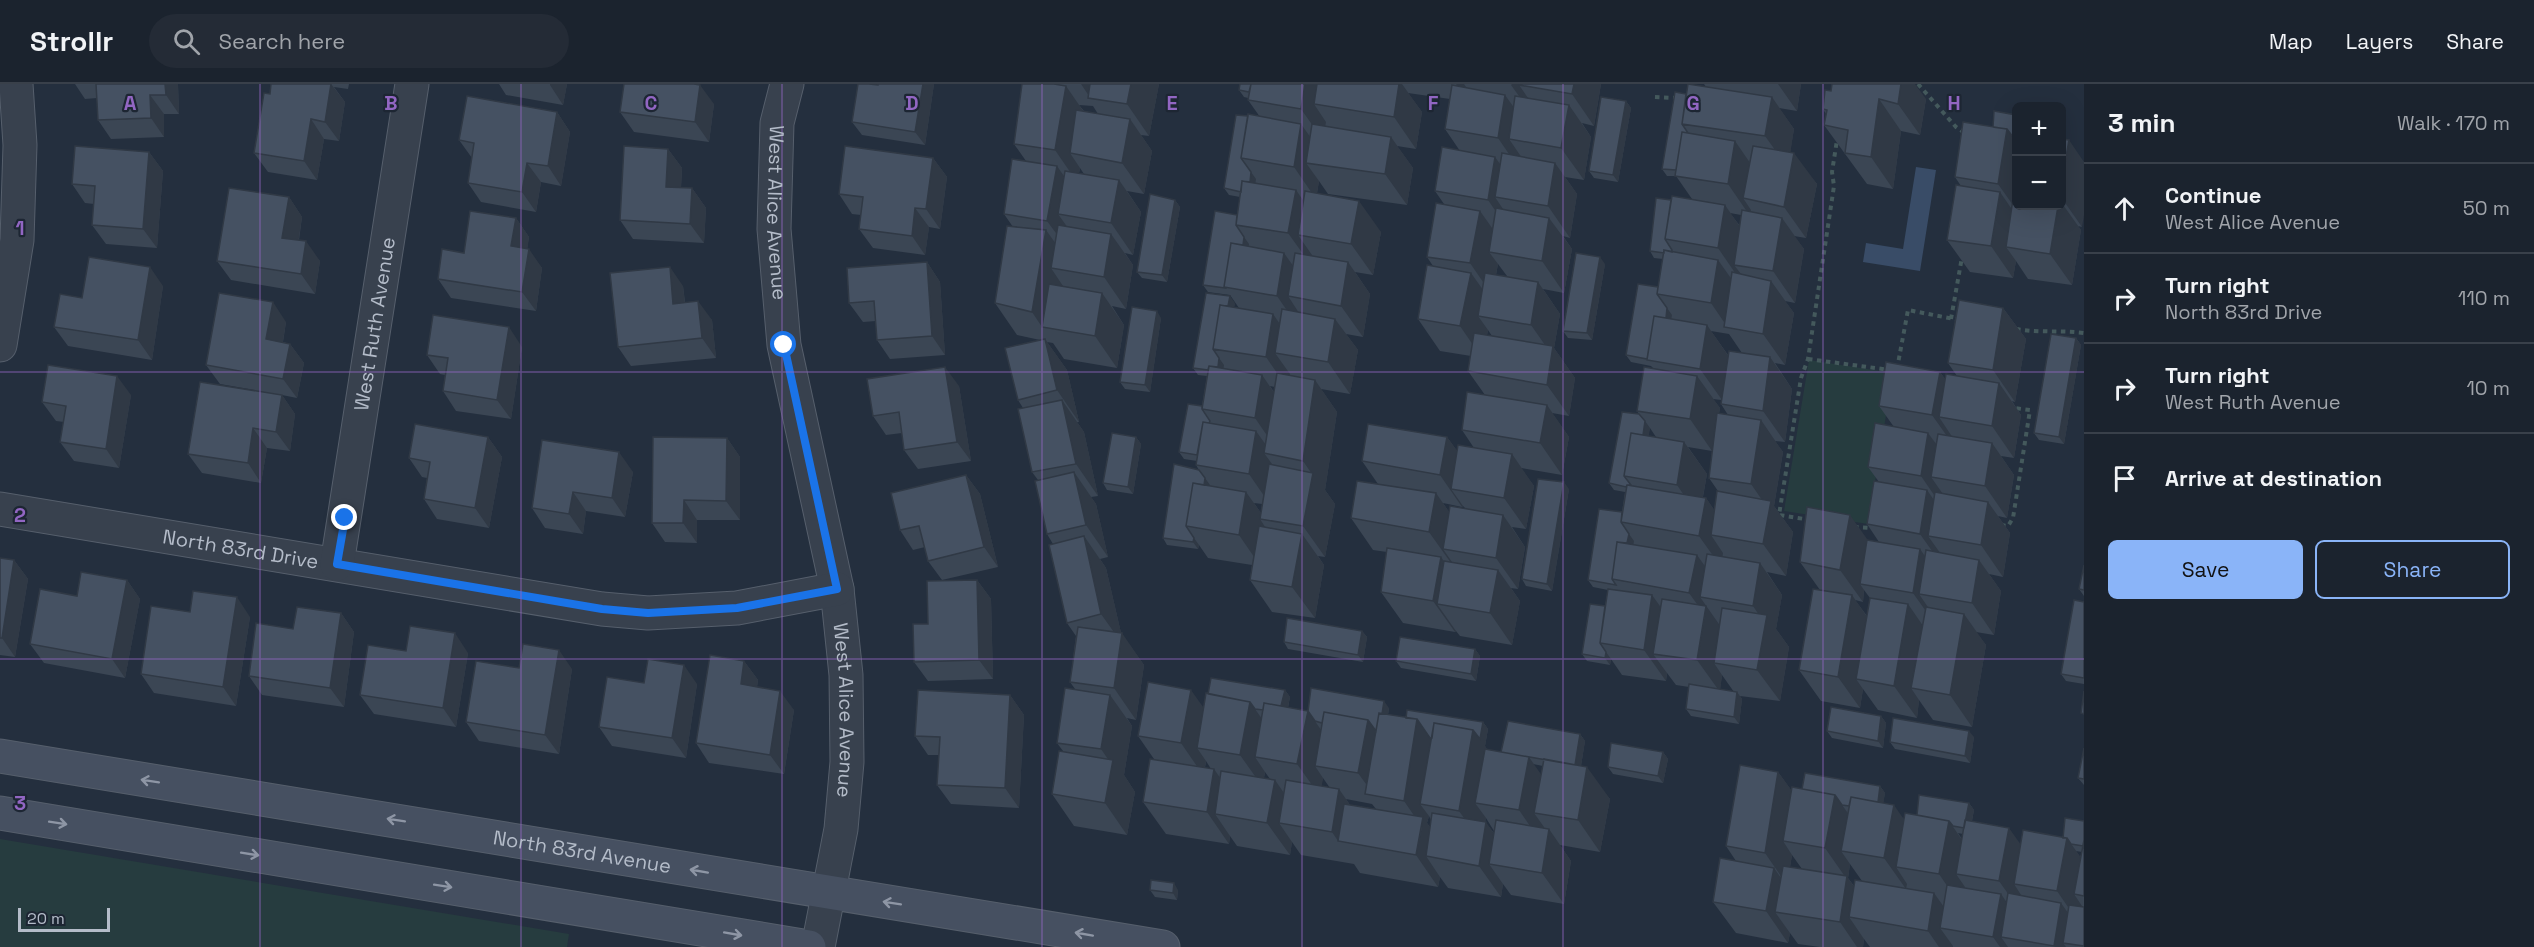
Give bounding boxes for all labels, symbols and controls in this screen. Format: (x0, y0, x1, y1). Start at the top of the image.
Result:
search box (149, 14, 569, 68)
text: Strollr (30, 23, 113, 59)
icon: search (170, 25, 203, 58)
text: Search here (218, 27, 345, 55)
text: Map (2269, 28, 2313, 55)
text: Layers (2346, 28, 2413, 55)
text: Share (2446, 28, 2504, 55)
text: A (124, 90, 137, 116)
text: B (384, 90, 398, 116)
text: C (645, 90, 658, 116)
text: D (905, 90, 919, 116)
text: E (1166, 90, 1178, 116)
text: F (1428, 90, 1439, 116)
text: G (1686, 90, 1700, 116)
text: H (1947, 90, 1961, 116)
map controls (2012, 102, 2066, 210)
button: + (2012, 102, 2066, 156)
text: 3 min (2108, 106, 2176, 140)
text: Walk · 170 m (2397, 110, 2510, 136)
street label: West Alice Avenue (761, 125, 793, 301)
button: − (2012, 156, 2066, 210)
text: Continue (2165, 181, 2261, 209)
icon: ahead (2108, 192, 2141, 225)
text: 50 m (2463, 195, 2510, 221)
text: West Alice Avenue (2165, 209, 2340, 235)
text: 1 (15, 215, 25, 241)
street label: West Ruth Avenue (348, 235, 401, 413)
text: Turn right (2165, 271, 2270, 299)
icon: right (2108, 282, 2141, 315)
text: 110 m (2458, 285, 2510, 311)
text: North 83rd Drive (2165, 299, 2322, 325)
route start (770, 331, 796, 357)
text: Turn right (2165, 361, 2270, 389)
icon: right (2108, 372, 2141, 405)
text: 10 m (2466, 375, 2510, 401)
text: West Ruth Avenue (2165, 389, 2341, 415)
icon: arrive (2108, 462, 2141, 495)
text: Arrive at destination (2165, 464, 2382, 492)
text: 2 (14, 502, 26, 528)
route end (331, 504, 357, 530)
street label: North 83rd Drive (161, 523, 321, 575)
button: Save (2108, 540, 2303, 599)
button: Share (2315, 540, 2510, 599)
street label: West Alice Avenue (828, 621, 860, 799)
one-way arrow (140, 775, 160, 786)
text: 3 (14, 790, 26, 816)
one-way arrow (387, 815, 406, 826)
one-way arrow (47, 817, 67, 828)
street label: North 83rd Avenue (491, 824, 673, 879)
one-way arrow (240, 849, 260, 860)
one-way arrow (690, 865, 710, 876)
one-way arrow (432, 881, 452, 892)
one-way arrow (882, 898, 902, 909)
scale bar (18, 905, 110, 932)
text: 20 m (27, 908, 65, 929)
one-way arrow (1075, 928, 1095, 939)
one-way arrow (722, 929, 742, 940)

